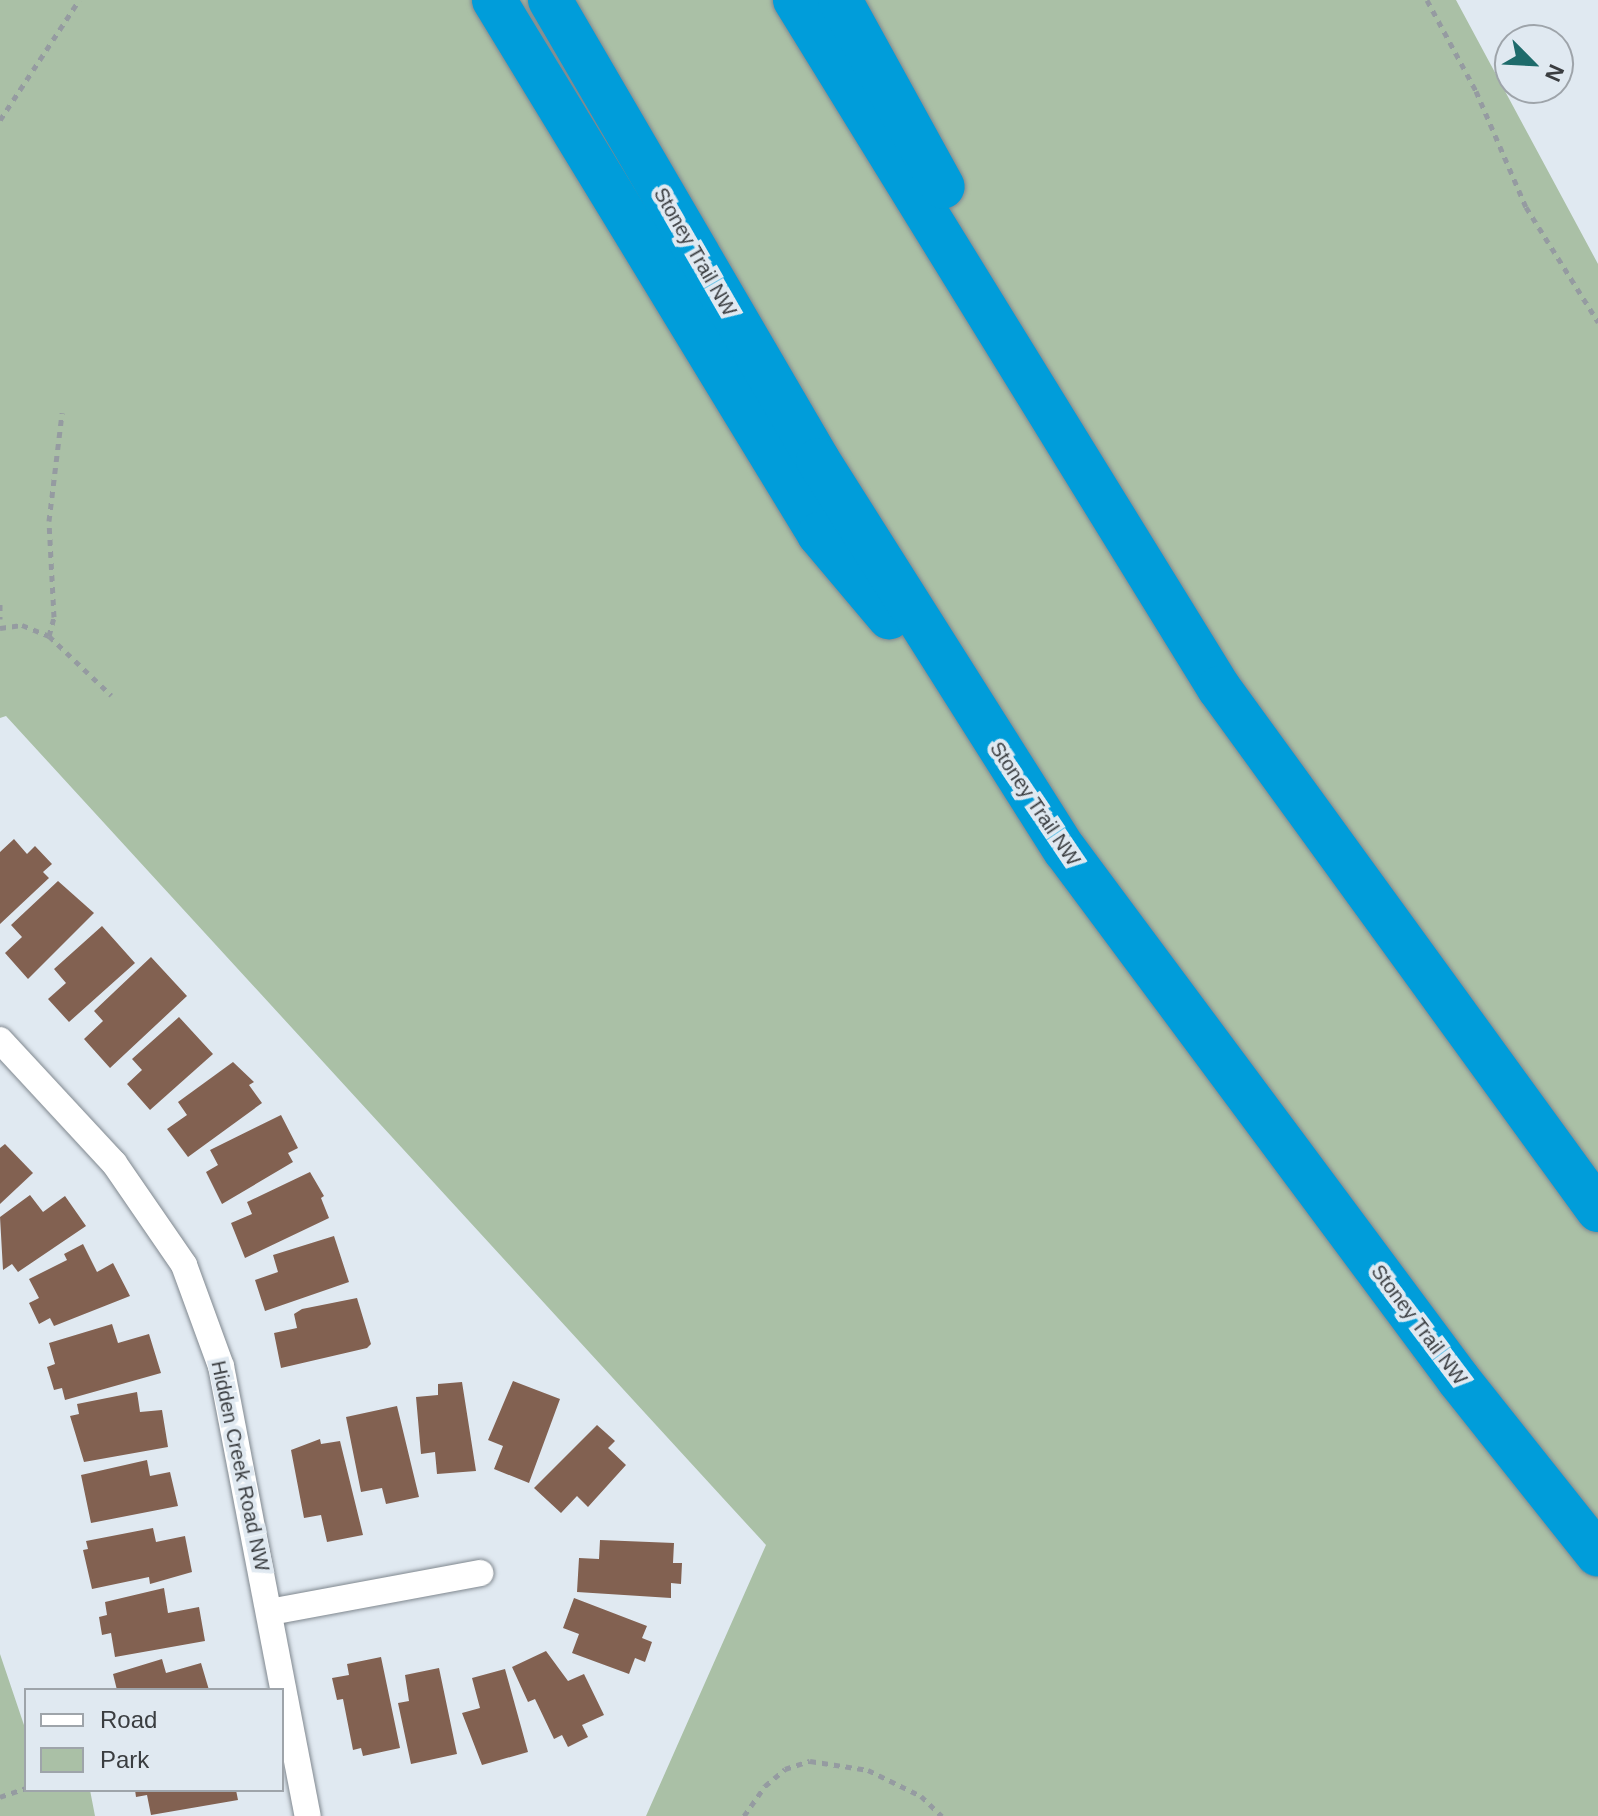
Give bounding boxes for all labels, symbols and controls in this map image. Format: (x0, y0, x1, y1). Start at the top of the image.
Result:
north arrow (1494, 24, 1574, 104)
text: N (1540, 61, 1569, 85)
street label: Stoney Trail NW (648, 183, 742, 321)
street label: Stoney Trail NW (985, 737, 1085, 871)
street label: Stoney Trail NW (1366, 1260, 1472, 1390)
street label: Hidden Creek Road NW (206, 1359, 274, 1573)
legend (24, 1688, 284, 1792)
text: Road (100, 1706, 157, 1733)
text: Park (100, 1746, 149, 1773)

